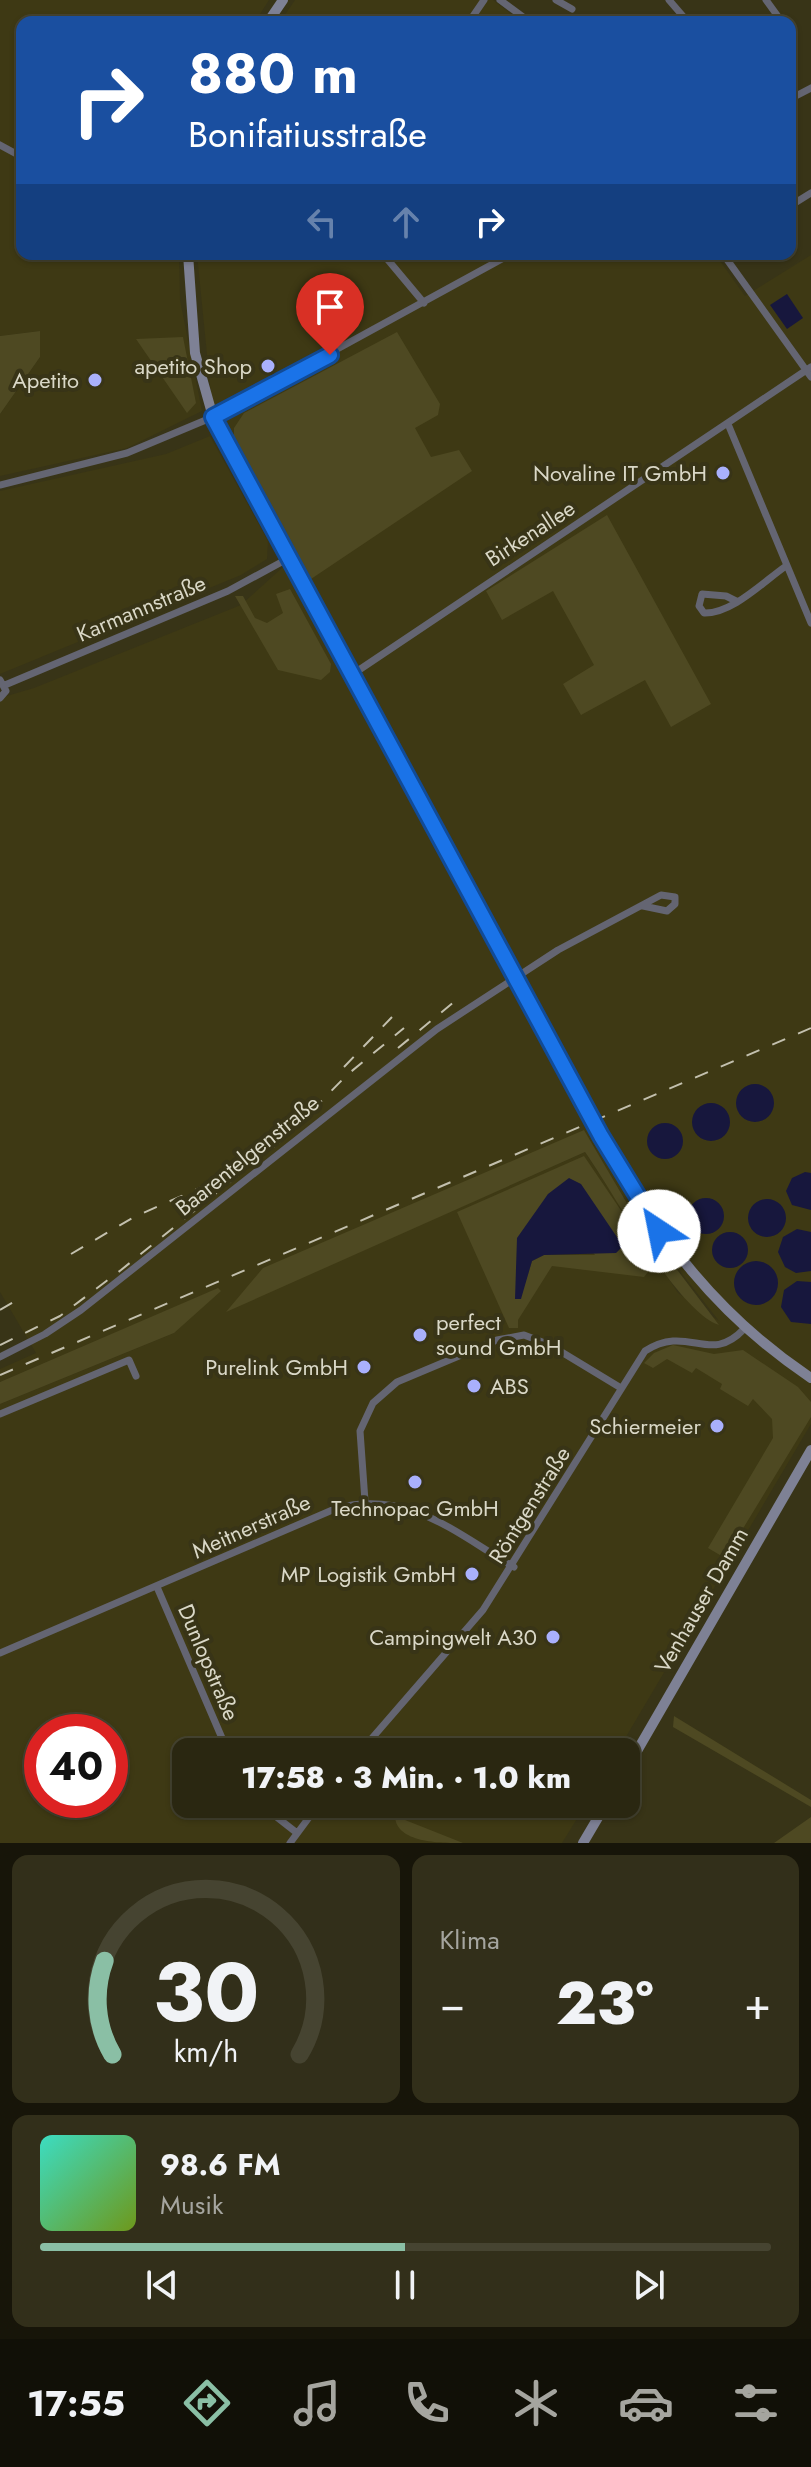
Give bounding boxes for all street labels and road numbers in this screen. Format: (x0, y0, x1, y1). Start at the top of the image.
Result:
street label: Birkenallee (479, 492, 581, 574)
street label: Karmannstraße (71, 566, 211, 650)
street label: Baarentelgenstraße (168, 1087, 326, 1223)
street label: Röntgenstraße (480, 1440, 578, 1570)
street label: Meitnerstraße (187, 1486, 315, 1566)
street label: Venhauser Damm (646, 1521, 756, 1679)
street label: Dunlopstraße (170, 1599, 248, 1725)

